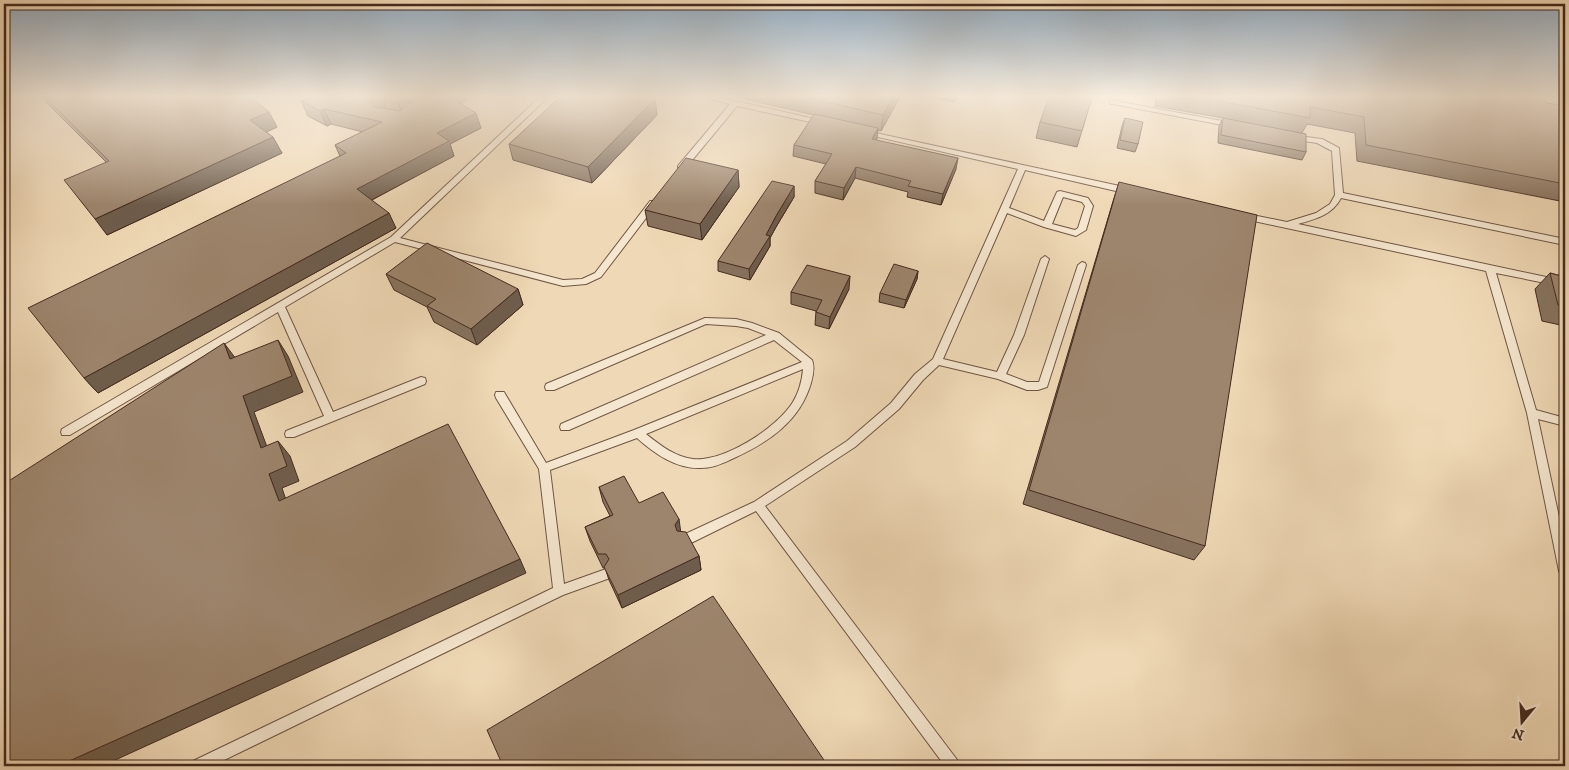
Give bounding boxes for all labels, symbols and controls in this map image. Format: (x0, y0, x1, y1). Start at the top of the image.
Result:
north arrow (1496, 698, 1546, 748)
text: N (1510, 723, 1527, 744)

